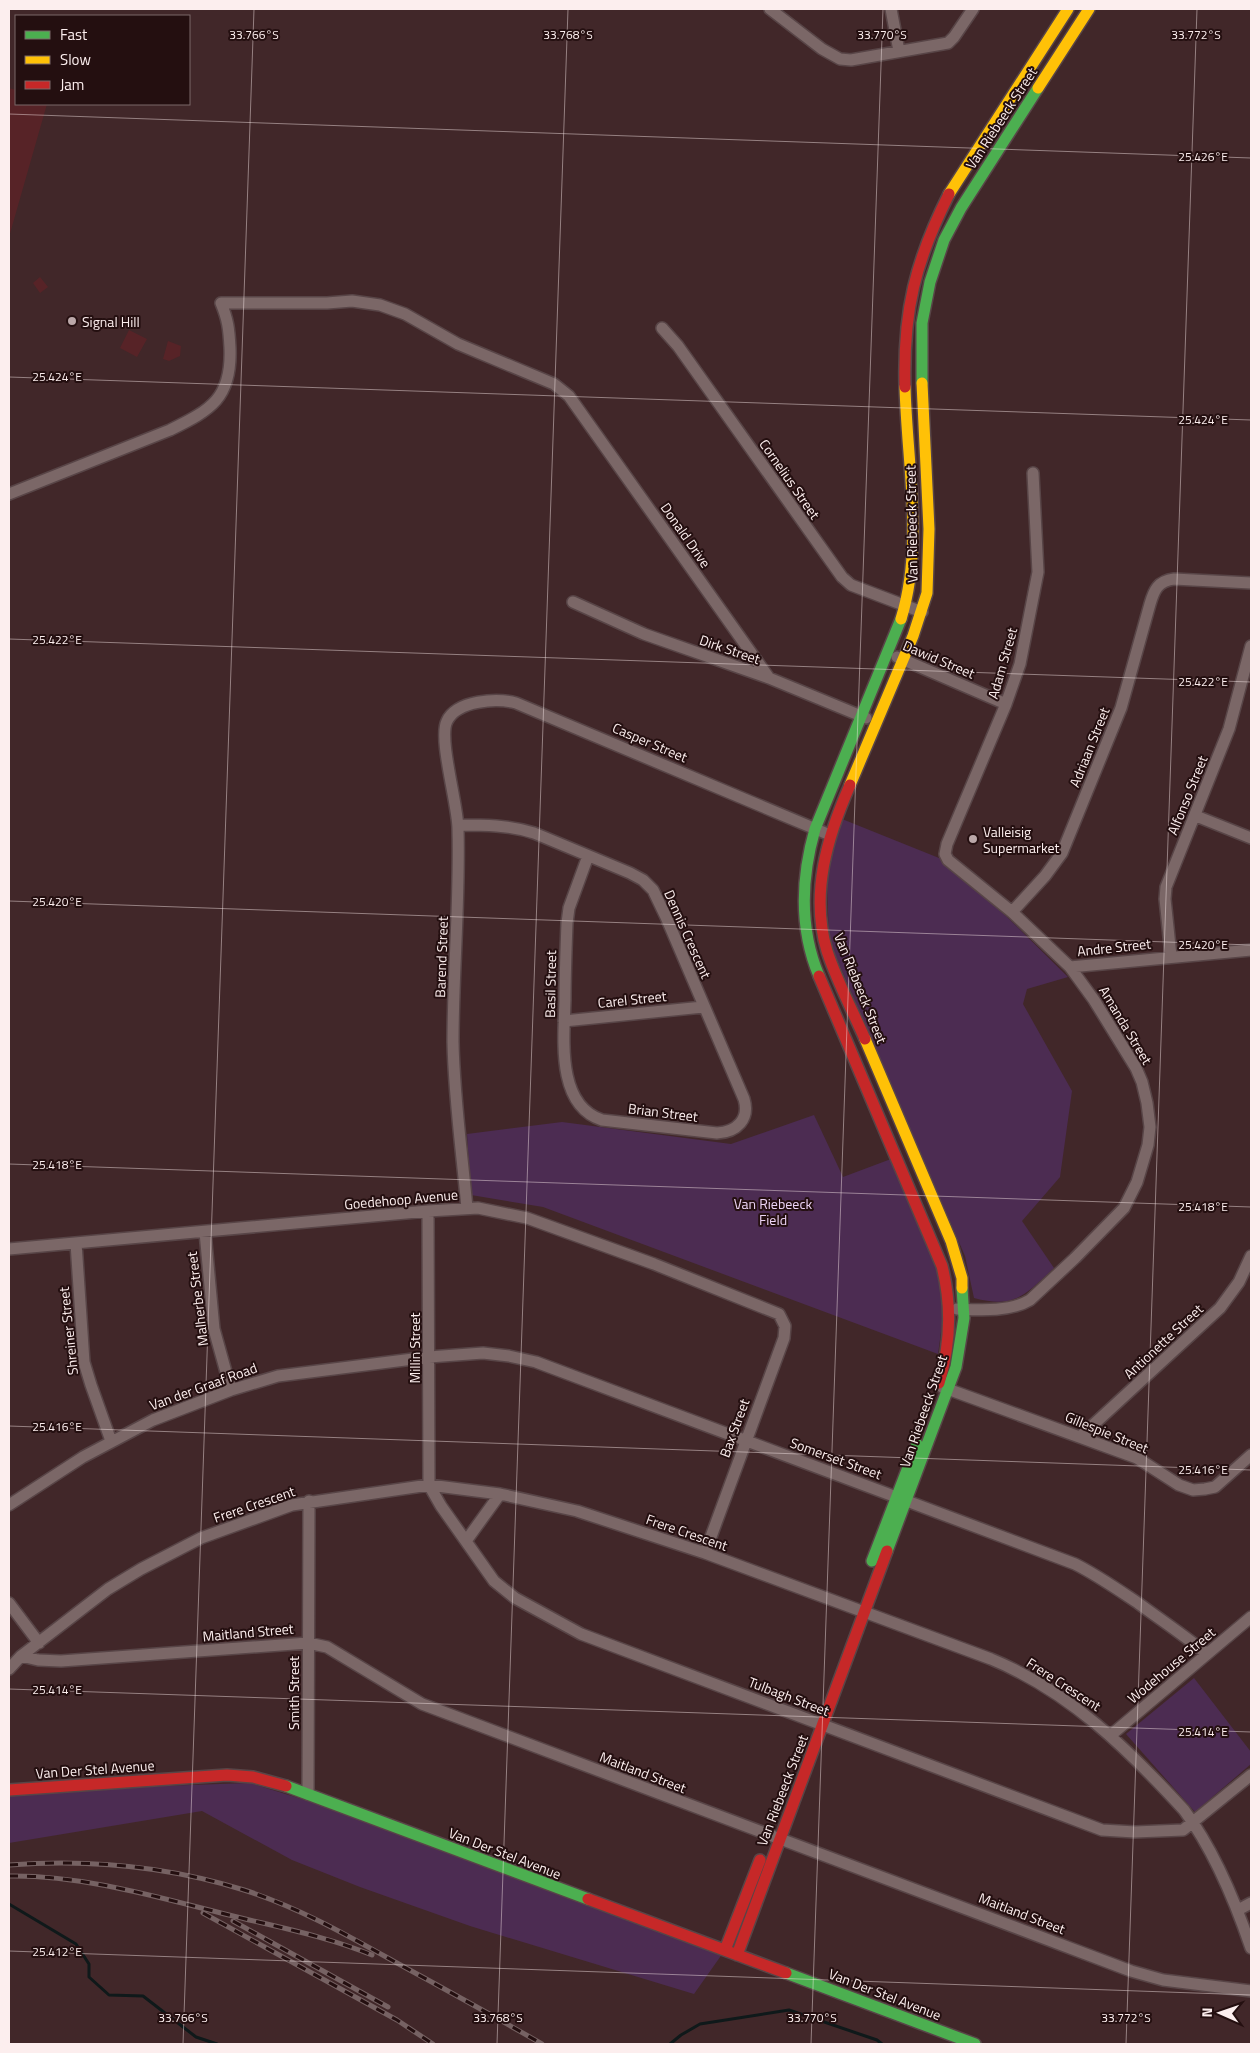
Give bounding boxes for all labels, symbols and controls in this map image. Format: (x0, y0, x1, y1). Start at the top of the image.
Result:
legend (15, 15, 190, 105)
text: Fast (60, 23, 88, 46)
text: 33.766°S (229, 25, 279, 44)
text: 33.768°S (543, 25, 593, 44)
text: 33.770°S (857, 25, 907, 44)
text: 33.772°S (1171, 25, 1221, 44)
text: Slow (60, 48, 91, 71)
street label: Van Riebeeck Street (960, 63, 1042, 173)
text: Jam (60, 73, 84, 96)
text: 25.426°E (1178, 147, 1228, 166)
place label: Signal Hill (82, 311, 140, 332)
marker: Signal Hill (66, 315, 78, 327)
text: 25.424°E (32, 367, 82, 386)
text: 25.424°E (1178, 410, 1228, 429)
street label: Cornelius Street (755, 435, 826, 523)
street label: Van Riebeeck Street (899, 465, 923, 583)
street label: Donald Drive (656, 498, 716, 572)
street label: Adam Street (982, 625, 1022, 701)
street label: Dirk Street (697, 629, 763, 669)
text: 25.422°E (32, 630, 82, 649)
street label: Dawid Street (900, 634, 978, 684)
text: 25.422°E (1178, 672, 1228, 691)
street label: Adriaan Street (1063, 704, 1115, 790)
street label: Casper Street (609, 717, 691, 767)
street label: Alfonso Street (1162, 752, 1213, 838)
place label: Valleisig Supermarket (983, 821, 1059, 858)
marker: Valleisig Supermarket (967, 833, 979, 845)
street label: Dennis Crescent (659, 886, 717, 982)
text: 25.420°E (32, 892, 82, 911)
street label: Barend Street (429, 916, 453, 998)
street label: Van Riebeeck Street (829, 930, 893, 1047)
street label: Andre Street (1076, 933, 1152, 961)
text: 25.420°E (1178, 935, 1228, 954)
street label: Basil Street (539, 950, 561, 1018)
street label: Amanda Street (1094, 982, 1158, 1068)
street label: Carel Street (597, 985, 667, 1013)
street label: Brian Street (627, 1097, 699, 1127)
text: 25.418°E (32, 1155, 82, 1174)
street label: Goedehoop Avenue (343, 1184, 459, 1214)
park label: Van Riebeeck Field (734, 1193, 813, 1230)
text: 25.418°E (1178, 1197, 1228, 1216)
street label: Malherbe Street (181, 1250, 213, 1347)
street label: Shreiner Street (53, 1286, 83, 1376)
street label: Antionette Street (1119, 1299, 1207, 1383)
street label: Millin Street (404, 1312, 425, 1384)
street label: Van Riebeeck Street (894, 1352, 952, 1470)
street label: Van der Graaf Road (146, 1357, 260, 1415)
street label: Bax Street (714, 1396, 754, 1460)
street label: Gillespie Street (1062, 1406, 1152, 1458)
text: 25.416°E (32, 1417, 82, 1436)
street label: Somerset Street (787, 1432, 885, 1484)
text: 25.416°E (1178, 1460, 1228, 1479)
street label: Frere Crescent (210, 1480, 298, 1528)
street label: Frere Crescent (643, 1508, 731, 1556)
street label: Maitland Street (202, 1618, 294, 1646)
street label: Wodehouse Street (1122, 1622, 1220, 1708)
street label: Frere Crescent (1023, 1652, 1105, 1716)
street label: Smith Street (283, 1656, 304, 1730)
street label: Tulbagh Street (746, 1671, 833, 1721)
text: 25.414°E (32, 1680, 82, 1699)
text: 25.414°E (1178, 1722, 1228, 1741)
street label: Van Riebeeck Street (751, 1731, 813, 1849)
street label: Maitland Street (597, 1746, 689, 1798)
street label: Van Der Stel Avenue (35, 1754, 155, 1784)
street label: Van Der Stel Avenue (446, 1822, 564, 1884)
street label: Maitland Street (976, 1887, 1068, 1939)
text: 25.412°E (32, 1942, 82, 1961)
street label: Van Der Stel Avenue (826, 1963, 944, 2025)
north arrow (1195, 1988, 1245, 2038)
text: N (1196, 2007, 1217, 2018)
text: 33.766°S (158, 2008, 208, 2027)
text: 33.768°S (473, 2008, 523, 2027)
text: 33.770°S (787, 2008, 837, 2027)
text: 33.772°S (1101, 2008, 1151, 2027)

